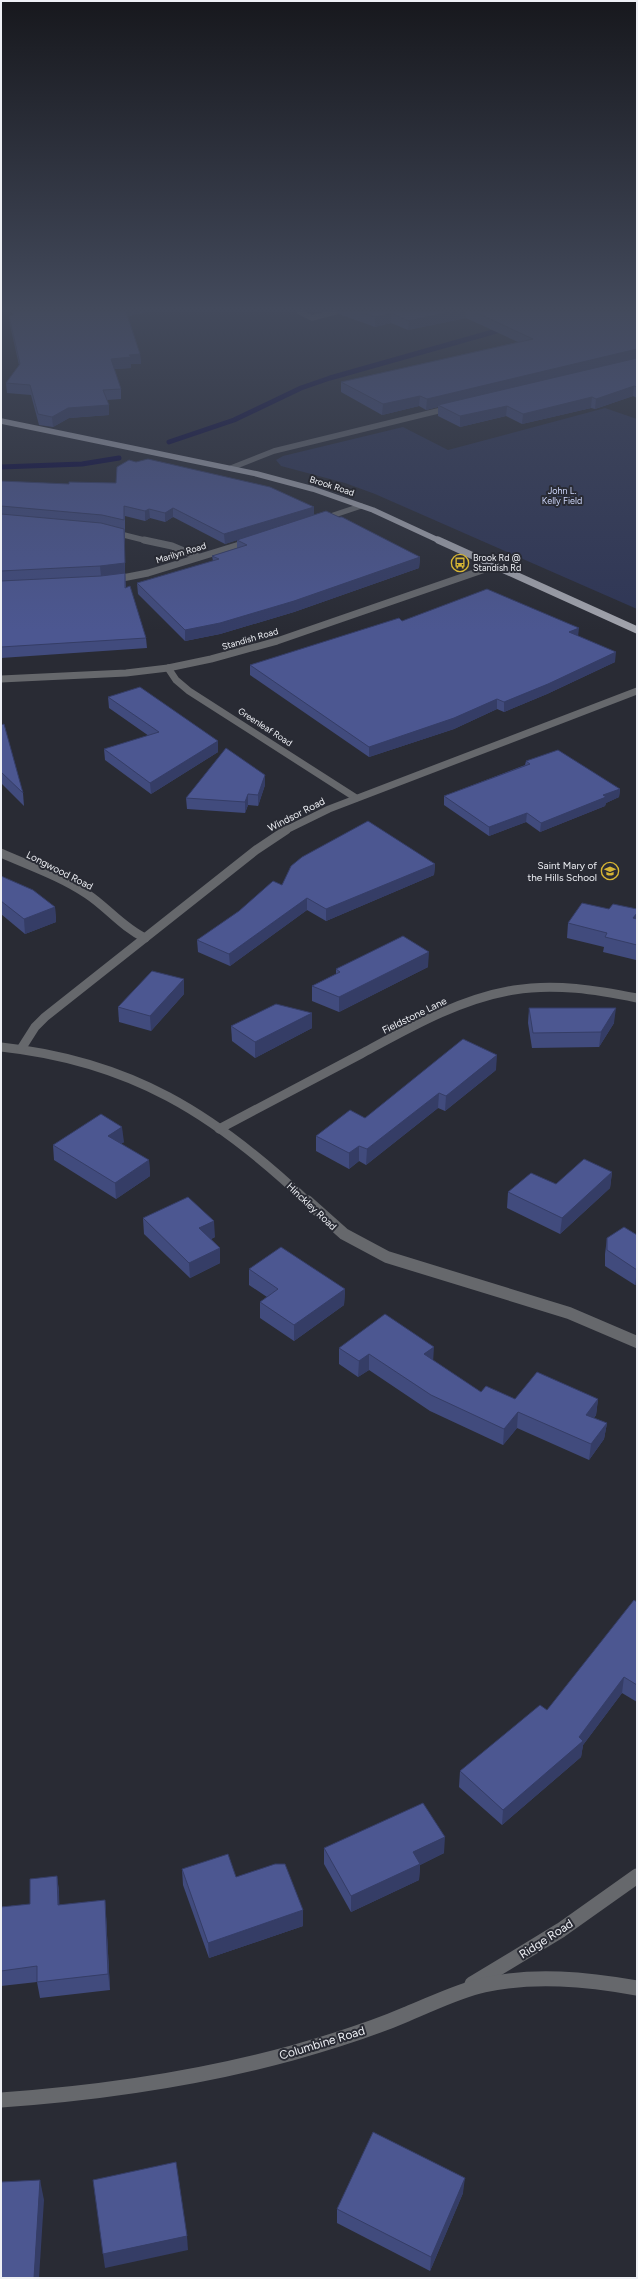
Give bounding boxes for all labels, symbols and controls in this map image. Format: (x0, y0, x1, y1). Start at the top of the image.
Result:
street label: Brook Road (308, 473, 356, 498)
park label: John L. Kelly Field (542, 485, 582, 506)
street label: Marilyn Road (154, 540, 207, 565)
place label: Brook Rd @ Standish Rd (473, 552, 521, 573)
bus stop icon: Brook Rd @ Standish Rd (450, 553, 470, 573)
street label: Standish Road (220, 625, 279, 652)
street label: Greenleaf Road (236, 705, 294, 748)
street label: Windsor Road (265, 794, 327, 834)
street label: Longwood Road (24, 848, 95, 893)
place label: Saint Mary of the Hills School (527, 859, 597, 884)
school or university icon: Saint Mary of the Hills School (600, 861, 620, 881)
street label: Fieldstone Lane (380, 994, 449, 1037)
street label: Hinckley Road (284, 1180, 340, 1233)
street label: Ridge Road (516, 1916, 576, 1962)
street label: Columbine Road (277, 2023, 367, 2063)

